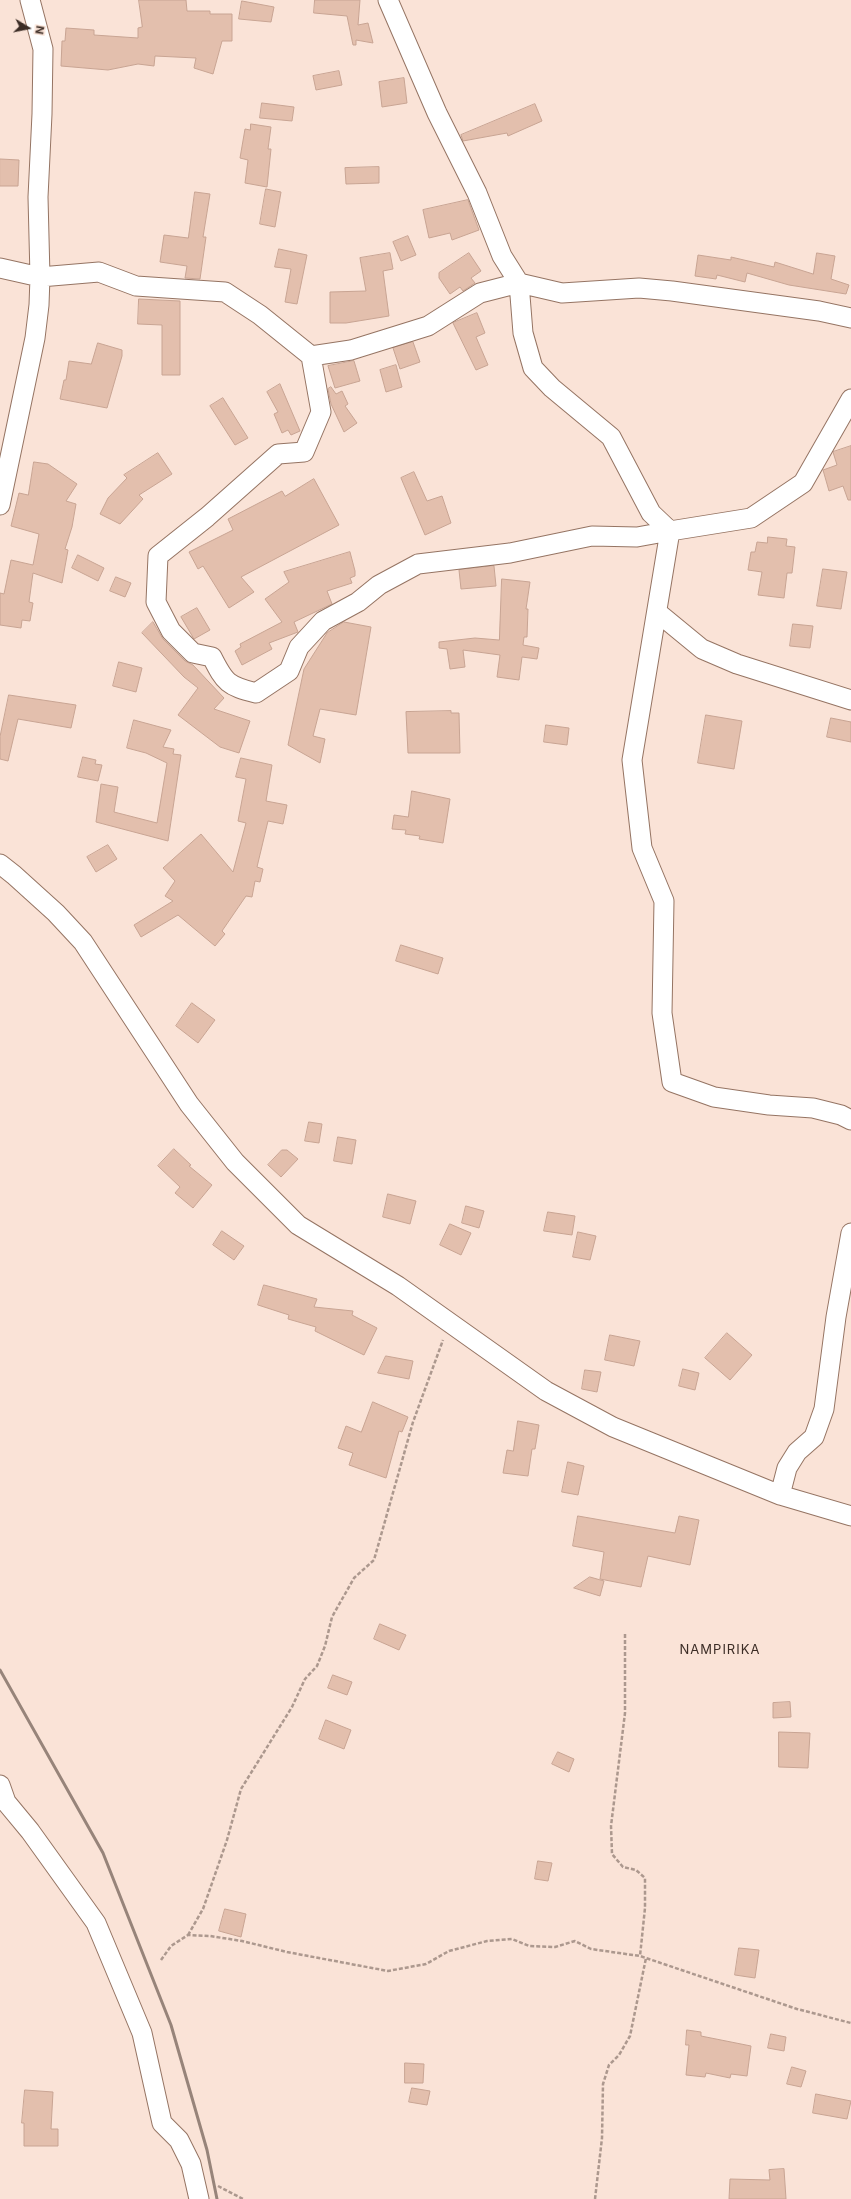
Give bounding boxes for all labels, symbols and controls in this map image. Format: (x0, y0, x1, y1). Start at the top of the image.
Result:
north arrow (8, 8, 48, 48)
text: N (32, 25, 47, 35)
district label: NAMPIRIKA (680, 1642, 760, 1658)

